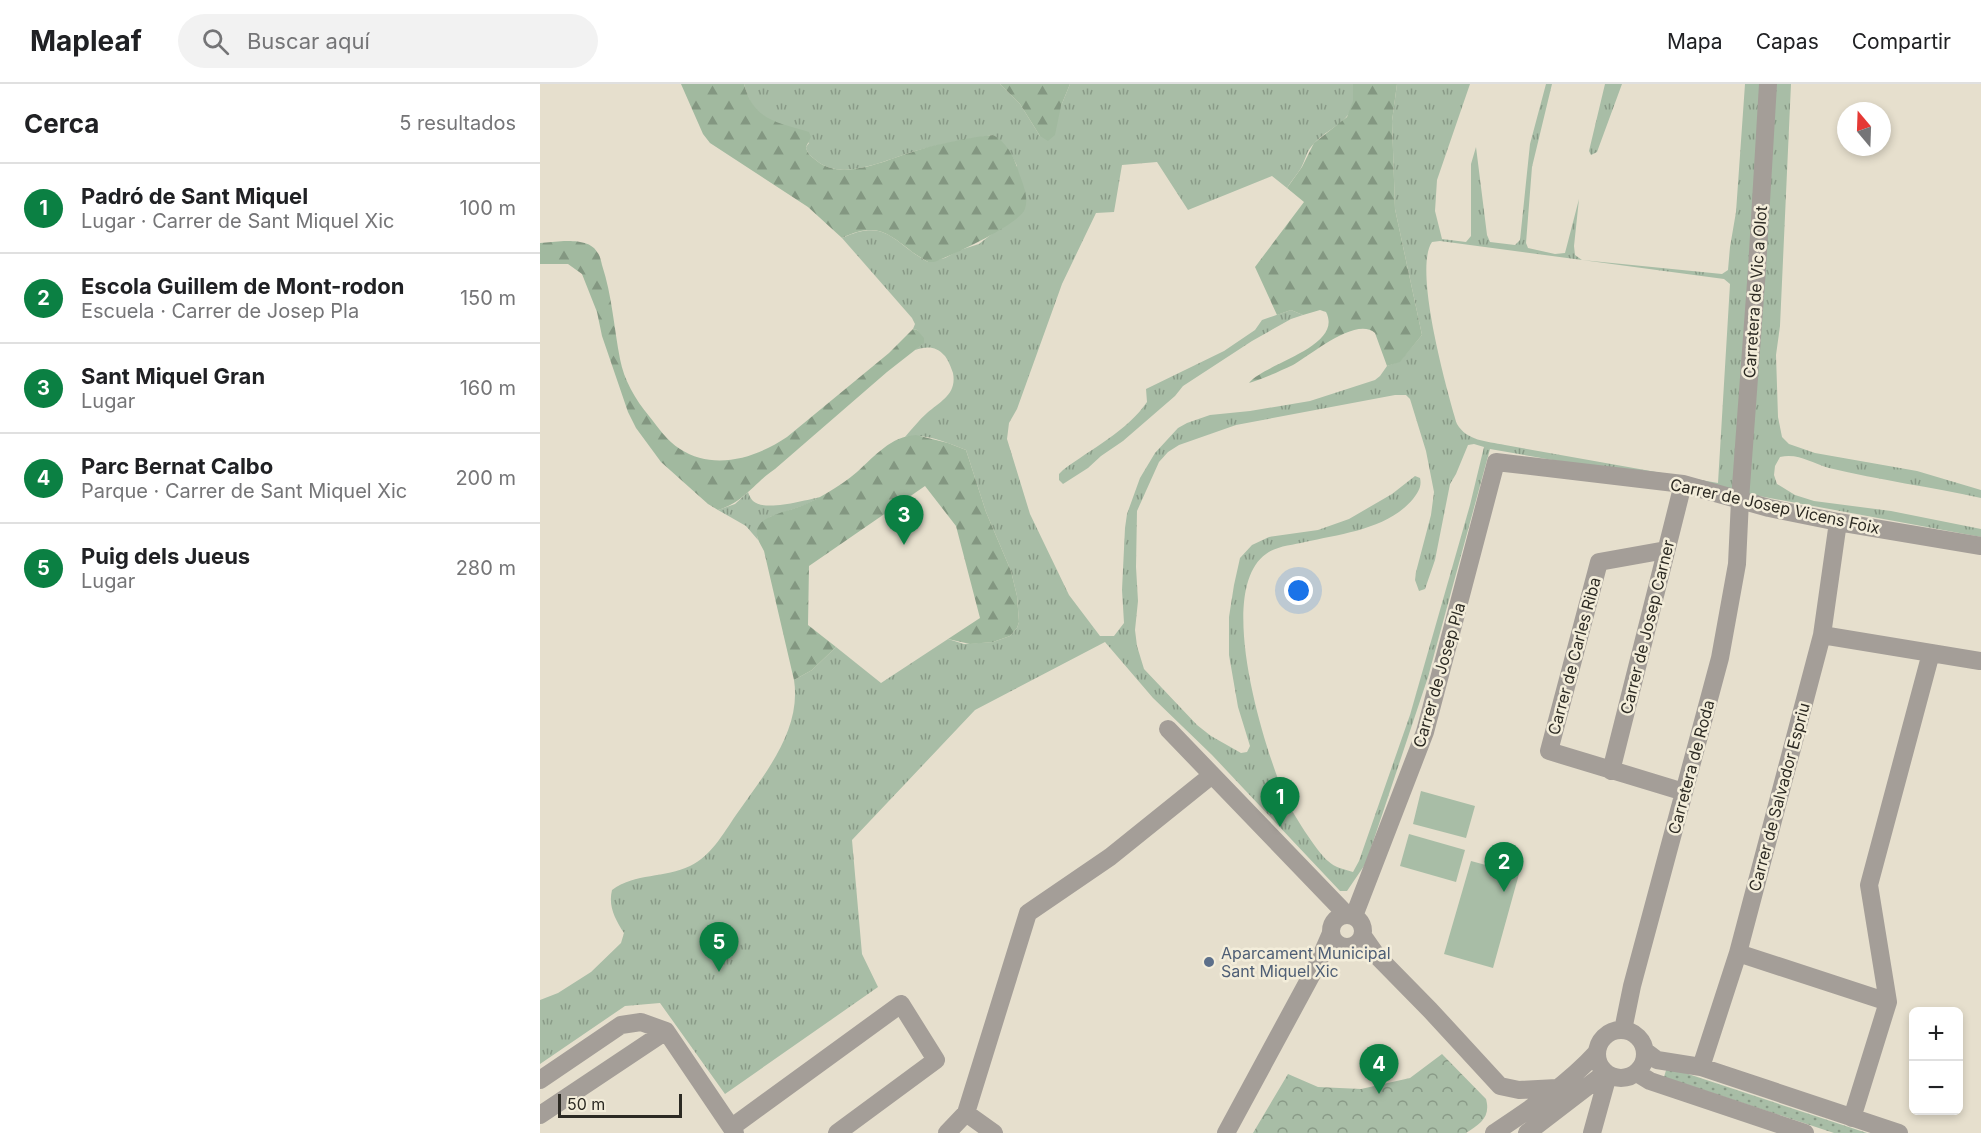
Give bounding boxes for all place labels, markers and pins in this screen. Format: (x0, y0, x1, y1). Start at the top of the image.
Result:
pin: 3 (884, 496, 924, 545)
pin: 1 (1260, 778, 1300, 827)
pin: 2 (1484, 842, 1524, 892)
pin: 5 (700, 922, 738, 972)
place label: Aparcament Municipal Sant Miquel Xic (1221, 943, 1391, 981)
marker: Aparcament Municipal Sant Miquel Xic (1202, 955, 1216, 969)
pin: 4 (1360, 1044, 1398, 1094)

